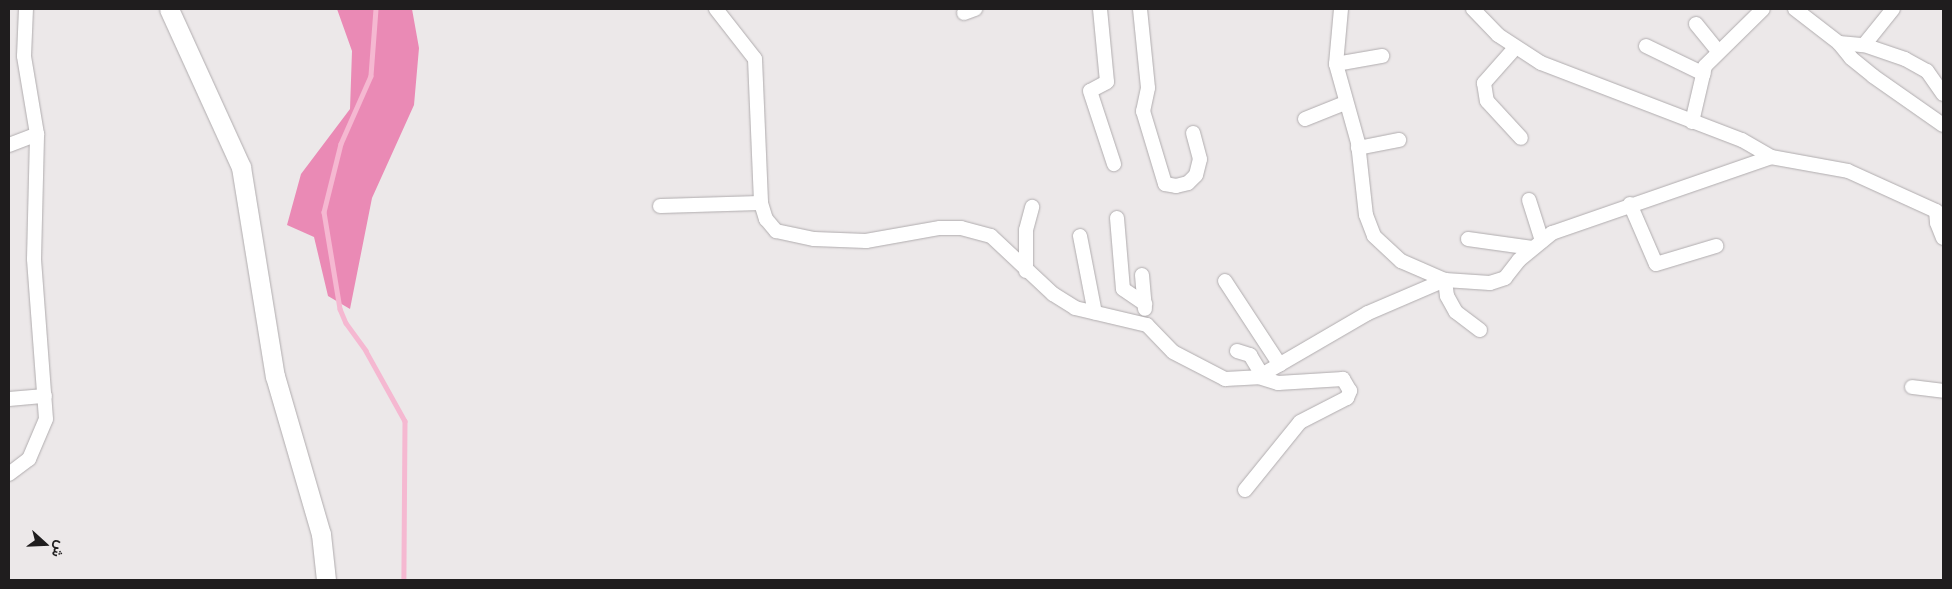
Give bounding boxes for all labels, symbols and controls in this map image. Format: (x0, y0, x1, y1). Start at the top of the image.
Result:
north arrow (20, 519, 70, 569)
text: ش (49, 538, 69, 560)

